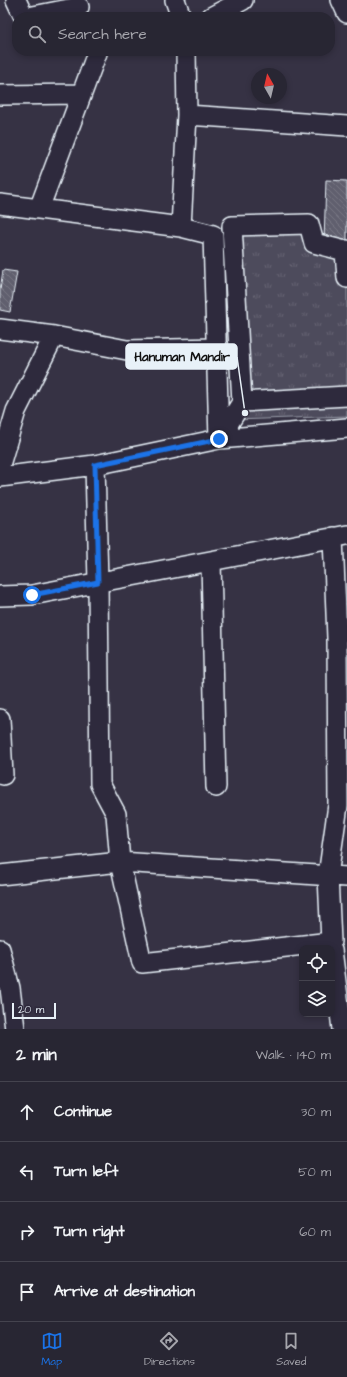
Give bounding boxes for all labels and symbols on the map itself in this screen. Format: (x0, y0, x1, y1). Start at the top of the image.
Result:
north arrow (251, 68, 287, 104)
callout: Hanuman Mandir (126, 344, 237, 369)
text: Hanuman Mandir (134, 348, 231, 366)
route end (210, 430, 228, 448)
route start (23, 586, 41, 604)
scale bar (12, 1001, 56, 1020)

